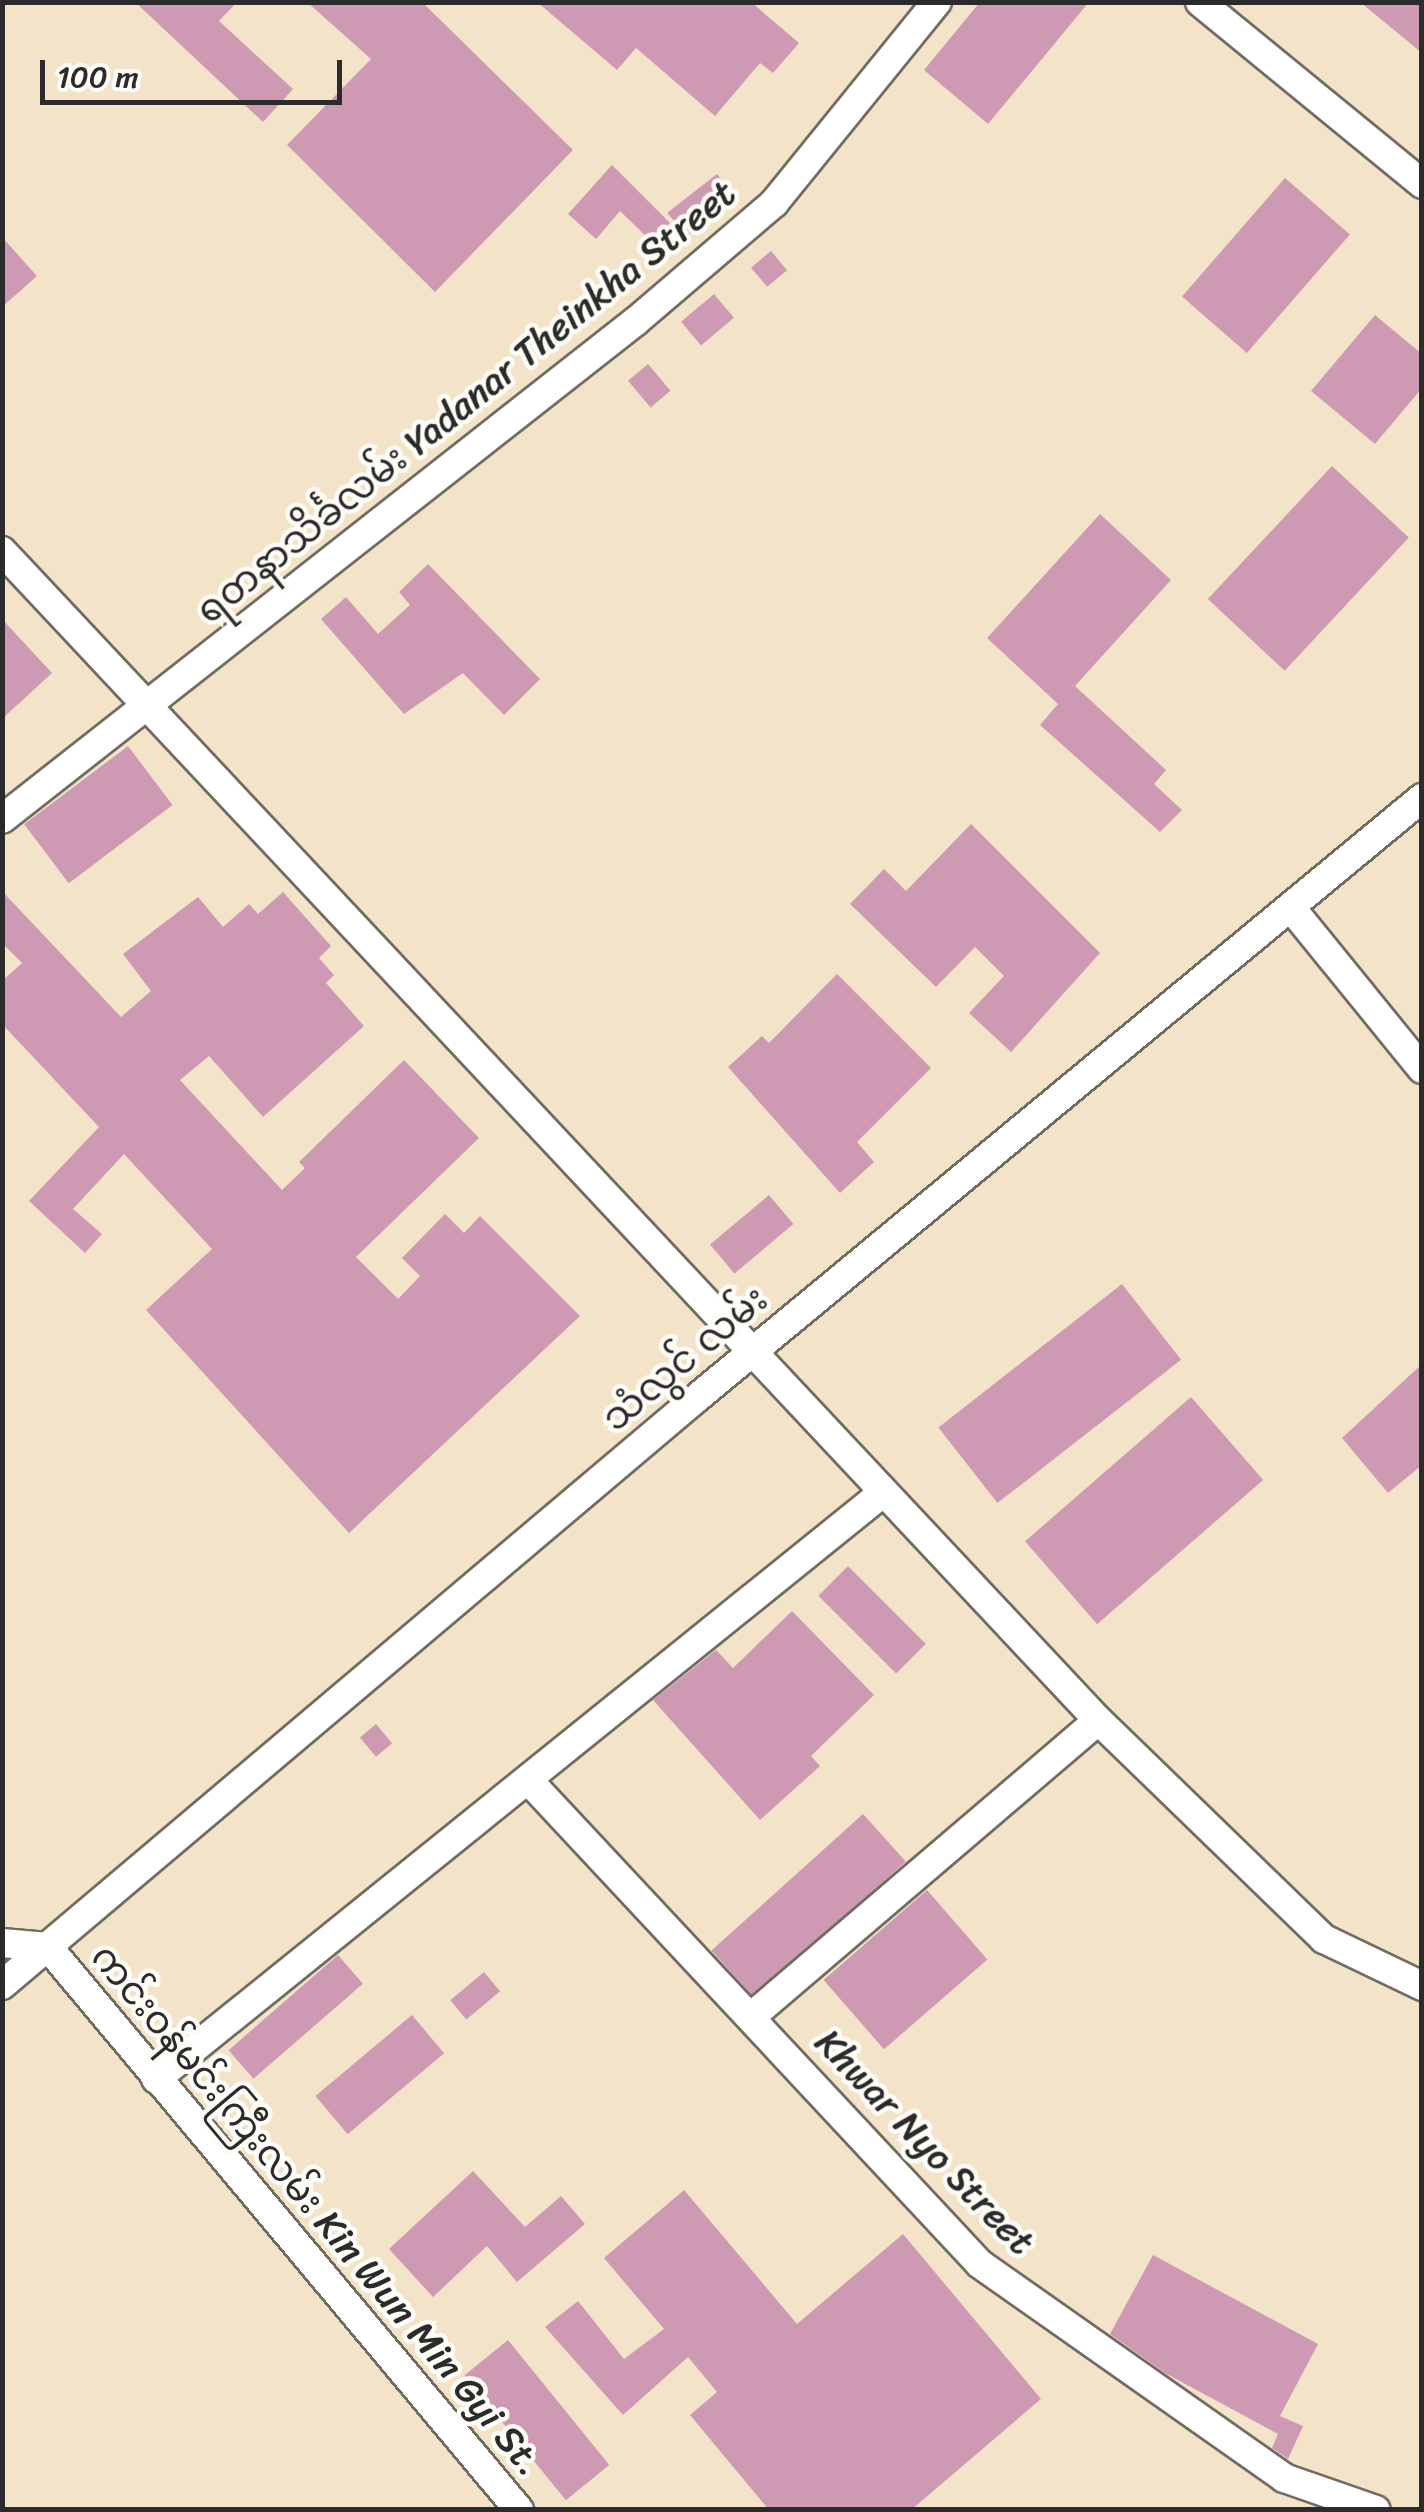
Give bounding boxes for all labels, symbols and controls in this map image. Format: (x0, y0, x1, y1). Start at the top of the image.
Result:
scale bar (45, 40, 348, 102)
text: 100 m (57, 50, 139, 104)
street label: ရတနာသိင်္ခလမ်း Yadanar Theinkha Street (188, 171, 744, 633)
street label: သံလွင် လမ်း (593, 1277, 777, 1441)
street label: ကင်းဝန်မင်းကြီးလမ်း Kin Wun Min Gyi St. (81, 1935, 553, 2485)
street label: Khwar Nyo Street (805, 2018, 1045, 2266)

